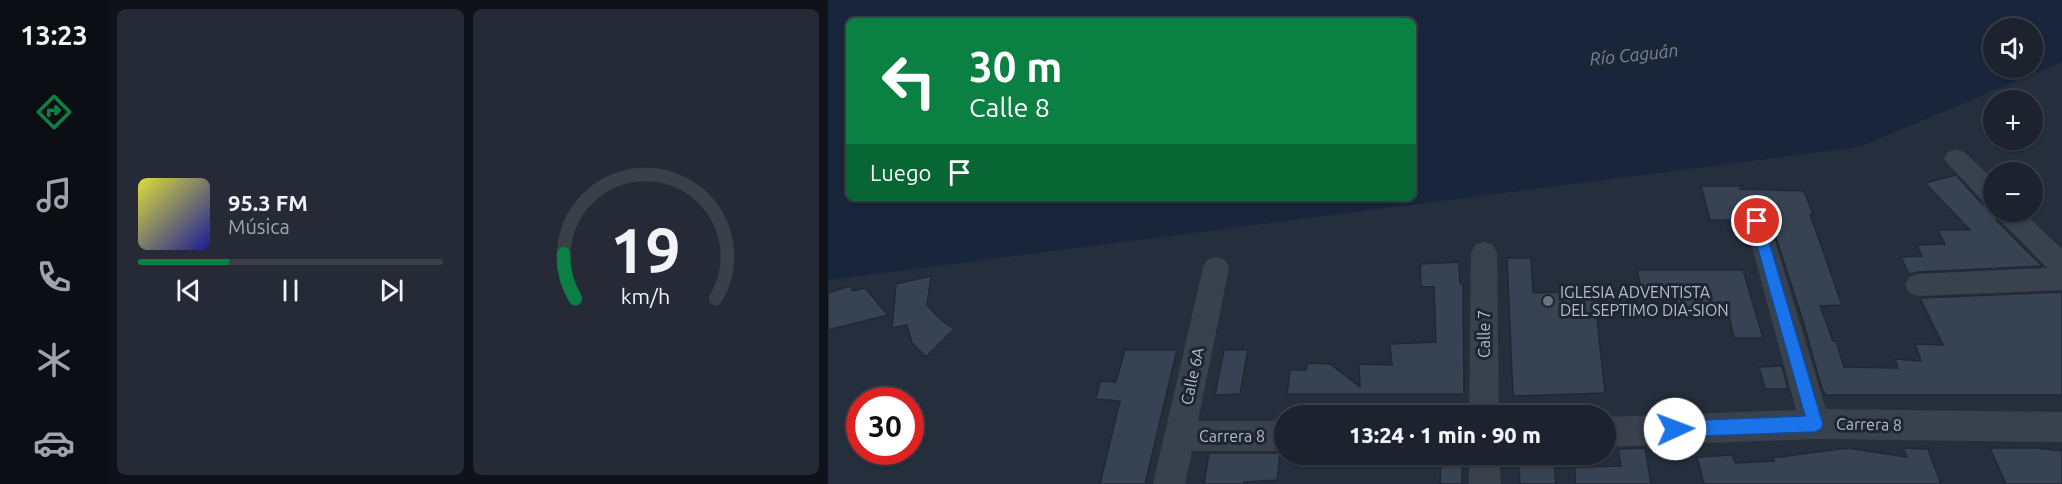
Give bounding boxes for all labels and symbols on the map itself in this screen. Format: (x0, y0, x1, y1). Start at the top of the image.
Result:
water label: Río Caguán (1589, 39, 1679, 69)
pin (1731, 195, 1782, 246)
place label: IGLESIA ADVENTISTA DEL SEPTIMO DIA-SION (1560, 283, 1729, 319)
marker: IGLESIA ADVENTISTA DEL SEPTIMO DIA-SION (1541, 294, 1555, 308)
street label: Calle 7 (1475, 310, 1493, 358)
street label: Calle 6A (1177, 345, 1207, 406)
speed limit sign: 30 (846, 387, 924, 465)
position arrow (1643, 397, 1707, 461)
street label: Carrera 8 (1836, 414, 1902, 434)
street label: Carrera 8 (1199, 427, 1265, 445)

